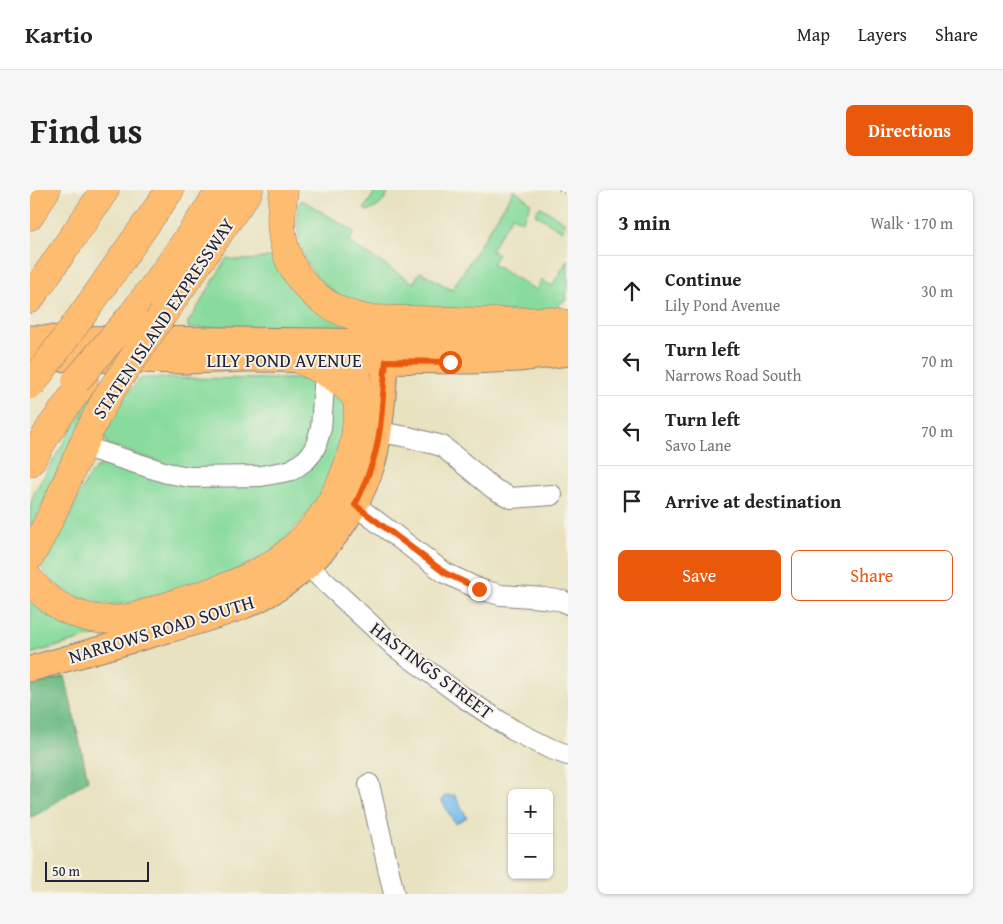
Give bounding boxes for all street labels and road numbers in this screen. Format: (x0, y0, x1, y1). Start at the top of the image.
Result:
street label: STATEN ISLAND EXPRESSWAY (85, 211, 241, 424)
street label: LILY POND AVENUE (206, 346, 362, 374)
street label: NARROWS ROAD SOUTH (65, 587, 257, 671)
street label: HASTINGS STREET (365, 614, 500, 726)

